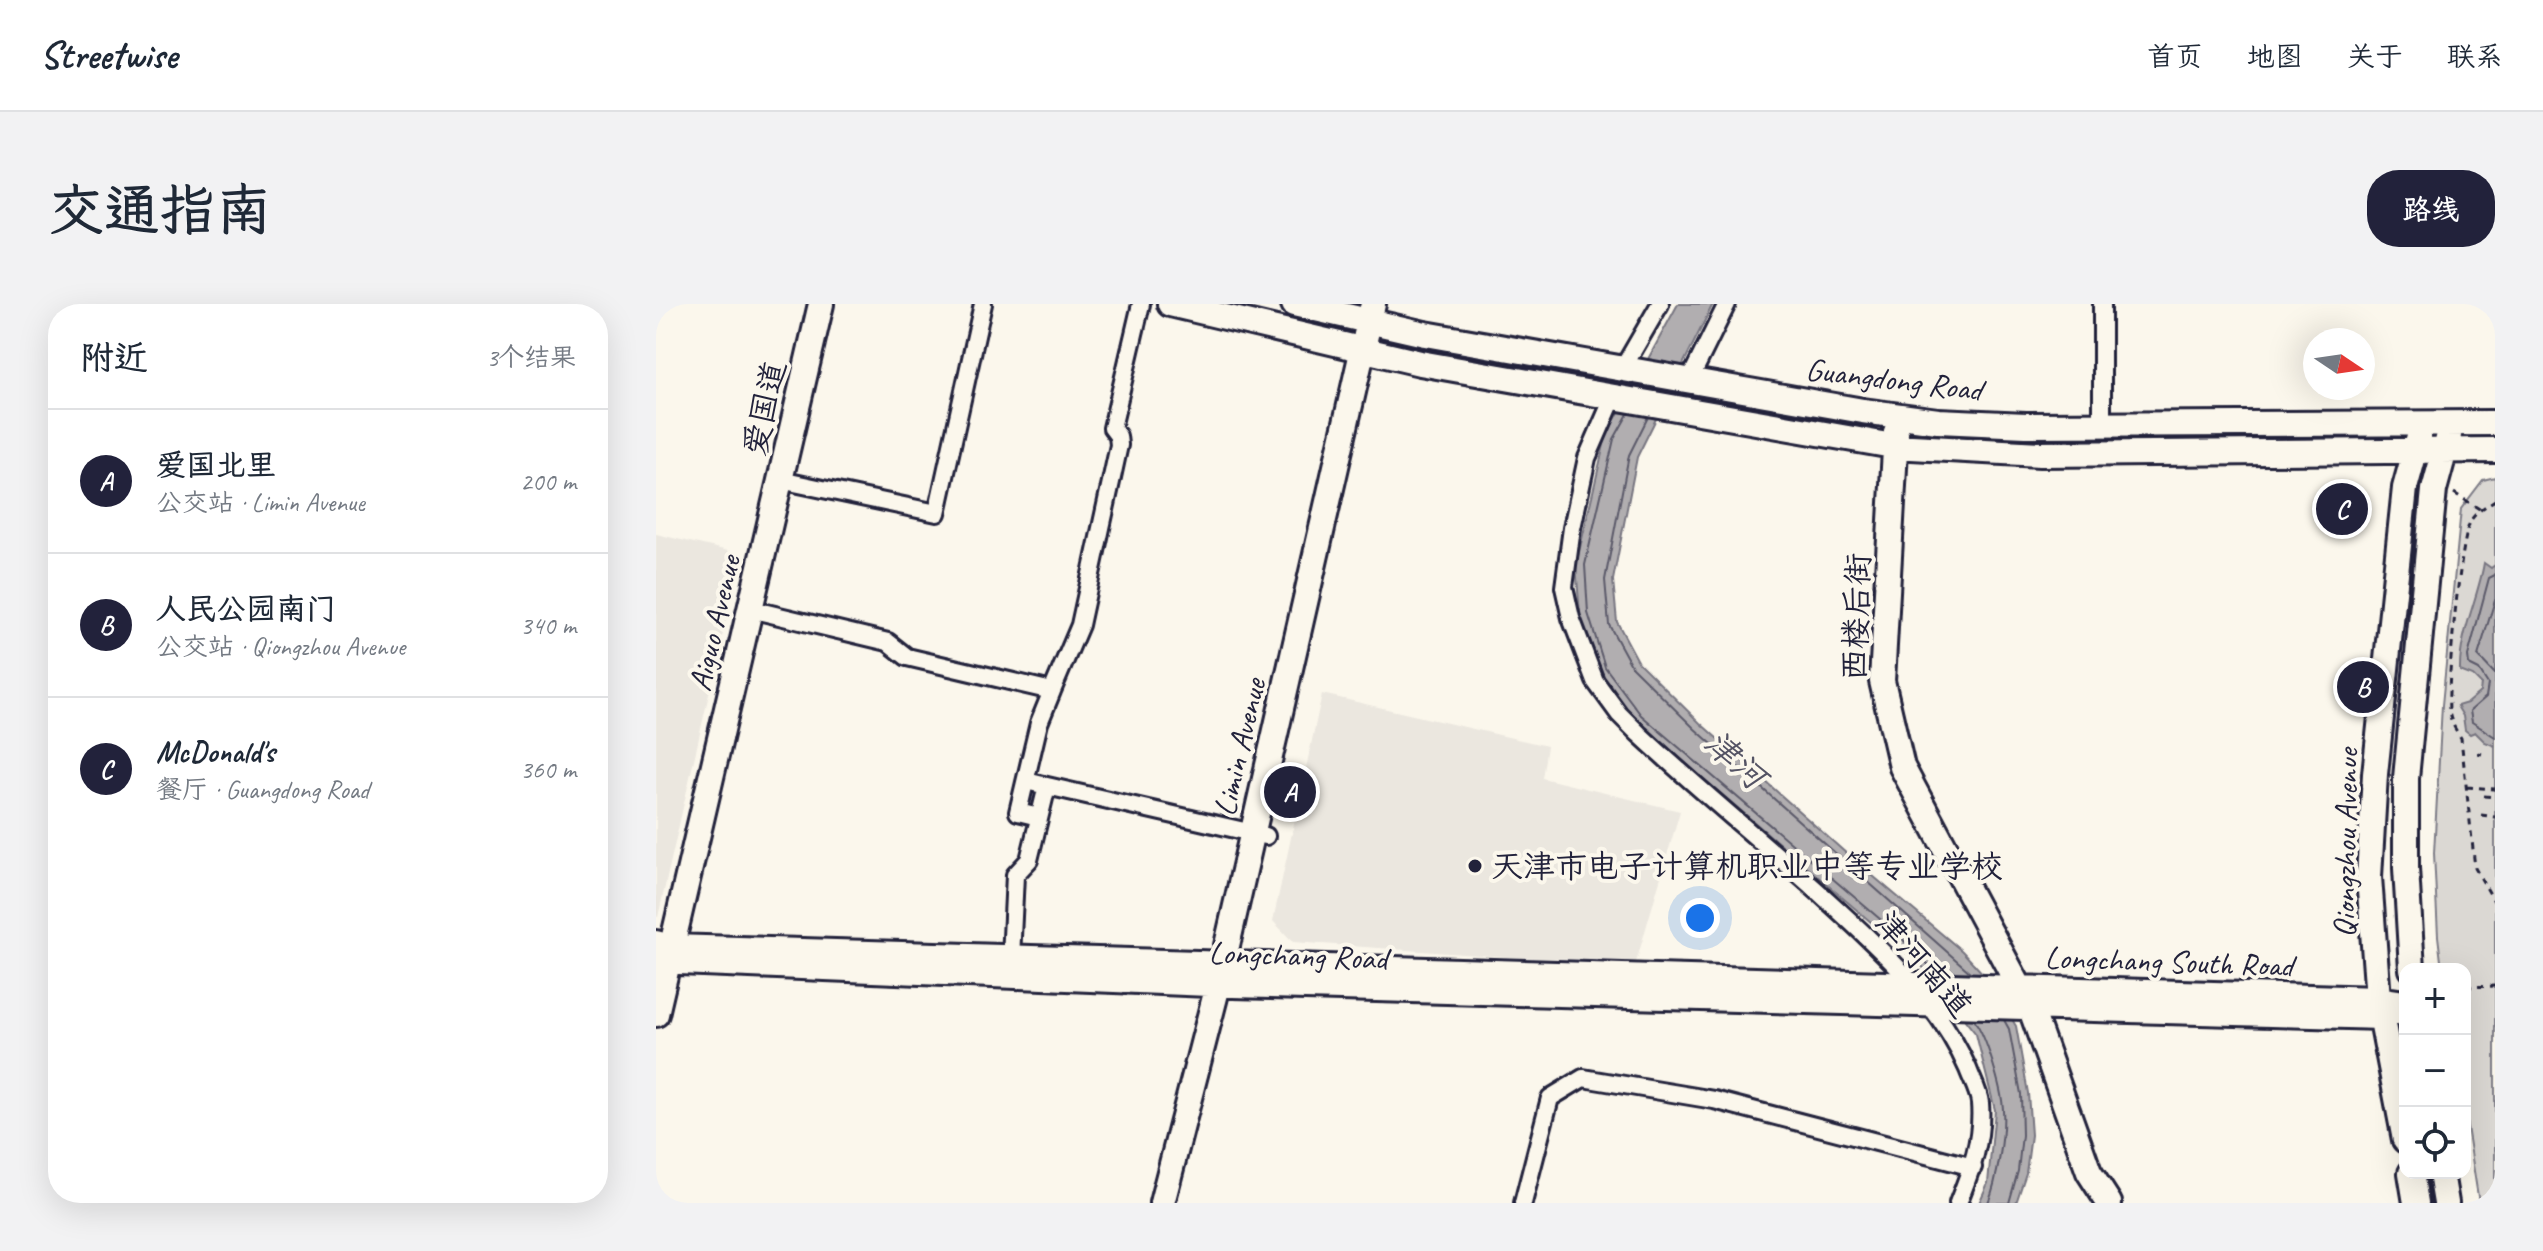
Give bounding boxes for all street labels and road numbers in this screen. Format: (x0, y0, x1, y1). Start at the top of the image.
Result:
street label: Guangdong Road (1804, 348, 1989, 411)
street label: 爱国道 (734, 357, 795, 460)
street label: Aiguo Avenue (679, 549, 751, 695)
street label: 西楼后街 (1834, 552, 1879, 682)
street label: Limin Avenue (1204, 672, 1276, 820)
street label: Qiongzhou Avenue (2323, 745, 2368, 938)
street label: 津河南道 (1866, 903, 1981, 1026)
street label: Longchang Road (1208, 932, 1392, 979)
street label: Longchang South Road (2044, 937, 2298, 986)

